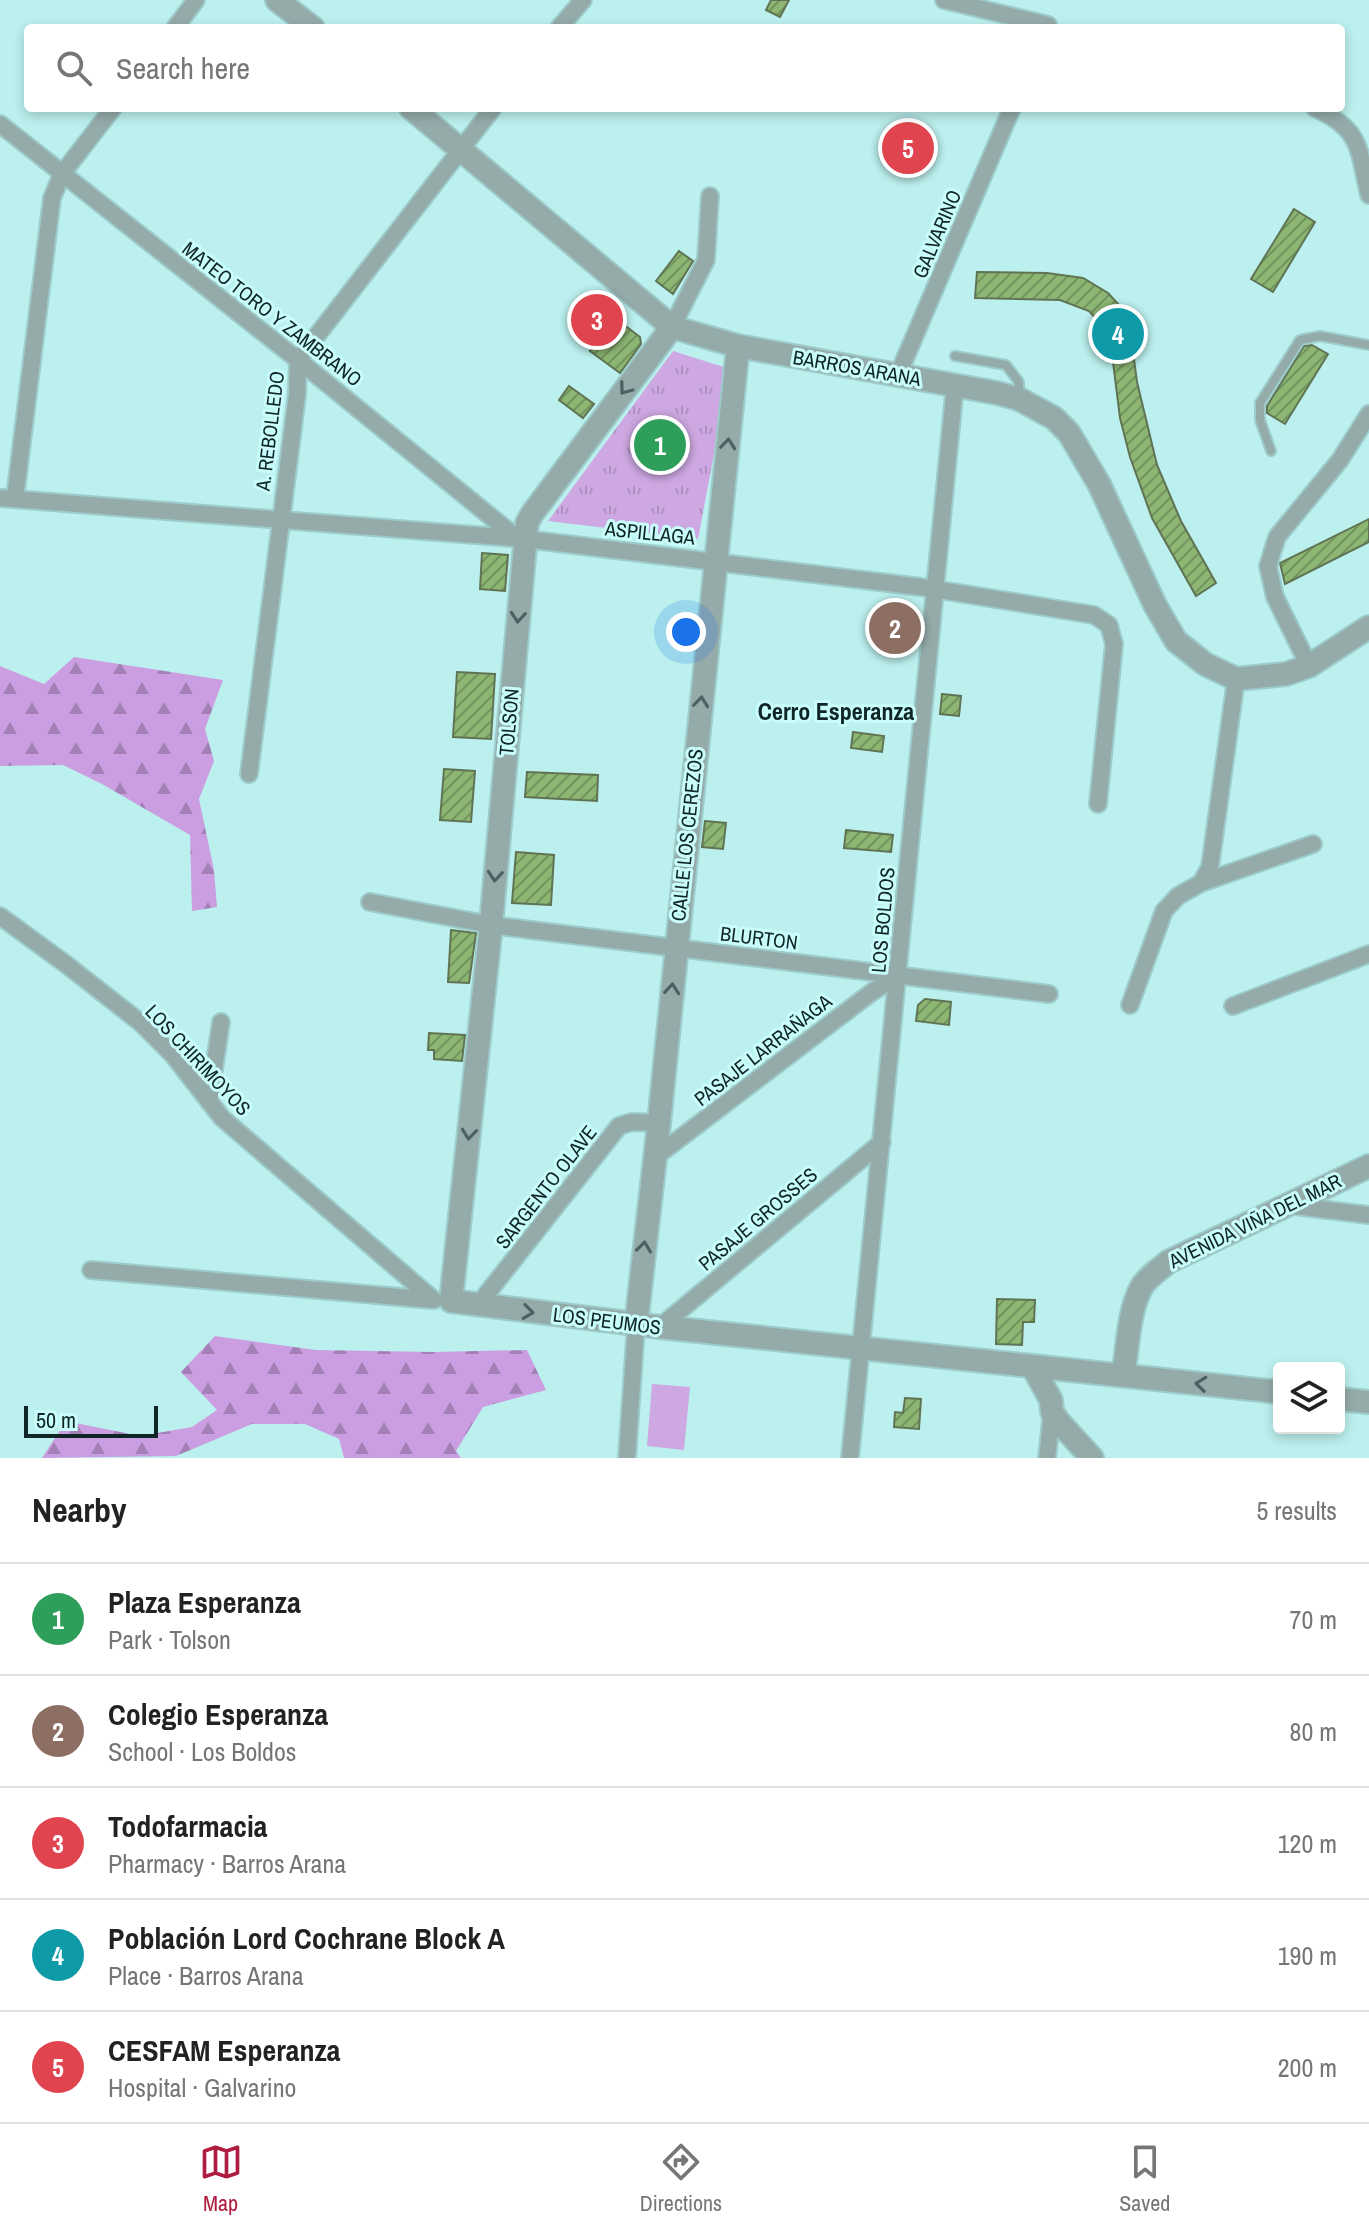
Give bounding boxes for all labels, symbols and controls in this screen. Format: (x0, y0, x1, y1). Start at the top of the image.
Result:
search box (24, 24, 1345, 112)
icon: search (52, 46, 96, 90)
text: Search here (116, 48, 250, 88)
pin: 5 (882, 118, 934, 178)
street label: GALVARINO (906, 186, 967, 282)
street label: MATEO TORO Y ZAMBRANO (177, 235, 368, 392)
pin: 3 (571, 290, 623, 350)
pin: 4 (1092, 304, 1144, 364)
street label: BARROS ARANA (791, 343, 923, 392)
street label: A. REBOLLEDO (249, 370, 290, 493)
one-way arrow (620, 380, 634, 395)
pin: 1 (634, 415, 686, 475)
one-way arrow (719, 437, 736, 450)
street label: ASPILLAGA (603, 514, 696, 551)
pin: 2 (869, 598, 921, 658)
one-way arrow (510, 611, 527, 624)
your location (666, 612, 706, 652)
street label: TOLSON (492, 687, 525, 757)
one-way arrow (692, 695, 709, 708)
district label: Cerro Esperanza (758, 695, 914, 727)
street label: CALLE LOS CEREZOS (664, 747, 709, 922)
street label: LOS BOLDOS (864, 866, 901, 974)
one-way arrow (487, 870, 504, 883)
street label: BLURTON (719, 919, 799, 956)
one-way arrow (663, 982, 680, 995)
street label: PASAJE LARRAÑAGA (688, 987, 837, 1112)
street label: LOS CHIRIMOYOS (140, 998, 257, 1121)
street label: SARGENTO OLAVE (489, 1119, 602, 1254)
one-way arrow (460, 1128, 477, 1141)
street label: PASAJE GROSSES (693, 1161, 823, 1276)
street label: AVENIDA VIÑA DEL MAR (1163, 1167, 1346, 1274)
one-way arrow (636, 1240, 653, 1253)
street label: LOS PEUMOS (552, 1300, 663, 1341)
one-way arrow (522, 1303, 535, 1320)
map controls (1273, 1362, 1345, 1434)
button: layers (1273, 1362, 1345, 1434)
one-way arrow (1195, 1376, 1208, 1393)
scale bar (24, 1402, 158, 1438)
text: 50 m (36, 1405, 76, 1435)
text: Nearby (32, 1487, 127, 1533)
text: 5 results (1256, 1493, 1337, 1528)
text: Plaza Esperanza (108, 1582, 301, 1622)
text: 1 (52, 1602, 64, 1637)
text: 70 m (1290, 1602, 1337, 1637)
text: Park · Tolson (108, 1622, 231, 1657)
text: Colegio Esperanza (108, 1694, 328, 1734)
text: 2 (52, 1714, 64, 1749)
text: 80 m (1290, 1714, 1337, 1749)
text: School · Los Boldos (108, 1734, 296, 1769)
text: Todofarmacia (108, 1806, 268, 1846)
text: 3 (52, 1826, 64, 1861)
text: 120 m (1278, 1826, 1337, 1861)
text: Pharmacy · Barros Arana (108, 1846, 346, 1881)
text: Población Lord Cochrane Block A (108, 1918, 505, 1958)
text: 4 (52, 1938, 64, 1973)
text: 190 m (1278, 1938, 1337, 1973)
text: Place · Barros Arana (108, 1958, 304, 1993)
text: CESFAM Esperanza (108, 2030, 340, 2070)
text: 5 (52, 2050, 64, 2085)
text: 200 m (1278, 2050, 1337, 2085)
text: Hospital · Galvarino (108, 2070, 296, 2105)
tab: Map (199, 2140, 243, 2218)
tab: Directions (640, 2140, 722, 2218)
tab: Saved (1119, 2140, 1170, 2218)

